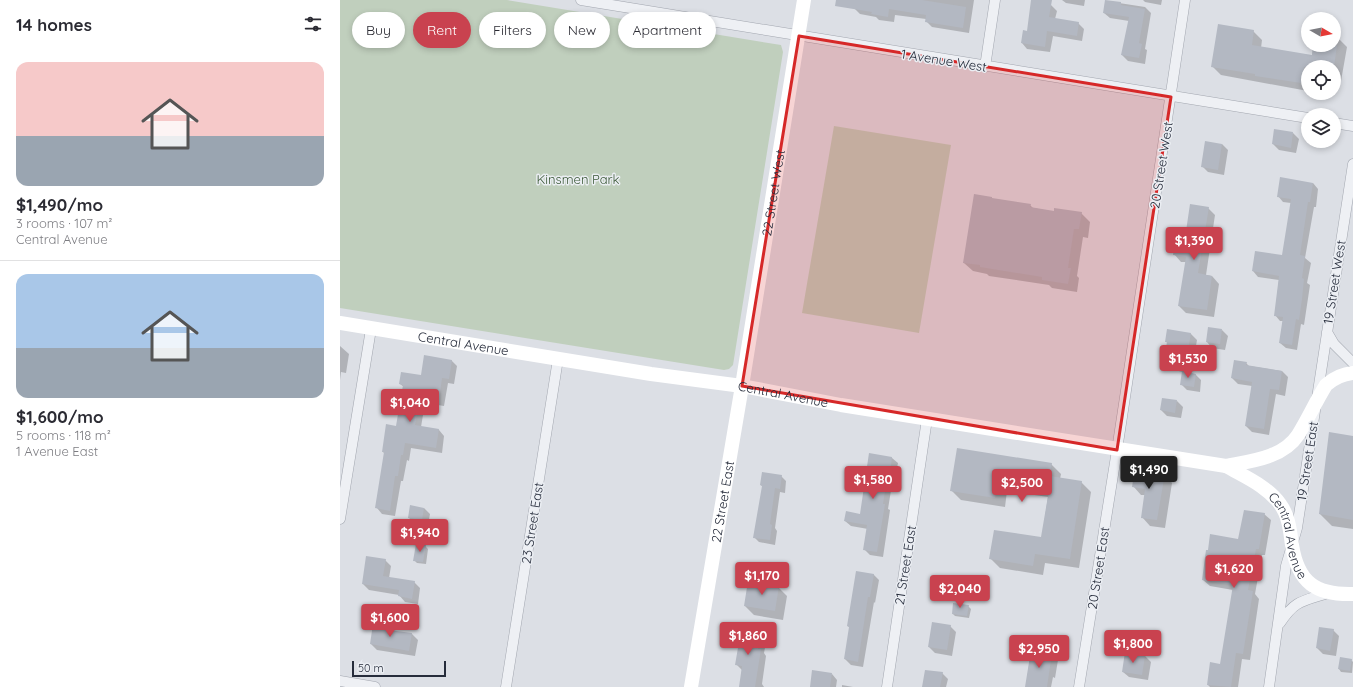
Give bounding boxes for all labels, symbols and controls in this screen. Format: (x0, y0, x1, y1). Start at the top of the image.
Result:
chip: Buy (352, 12, 405, 48)
chip: Rent (413, 12, 471, 48)
chip: Filters (479, 12, 546, 48)
chip: New (554, 12, 610, 48)
chip: Apartment (618, 12, 716, 48)
north arrow (1301, 12, 1341, 52)
map controls (1301, 12, 1341, 148)
icon: filters (302, 13, 324, 35)
text: 14 homes (16, 14, 92, 35)
street label: 1 Avenue West (900, 45, 988, 75)
button: locate (1301, 60, 1341, 100)
icon: home (134, 88, 206, 160)
button: layers (1301, 108, 1341, 148)
street label: 20 Street West (1146, 120, 1176, 210)
street label: 22 Street West (758, 148, 788, 237)
park label: Kinsmen Park (537, 171, 620, 187)
text: $1,490/mo (16, 194, 103, 215)
text: 3 rooms · 107 m² (16, 215, 112, 231)
pin: $1,390 (1161, 227, 1227, 261)
text: Central Avenue (16, 231, 107, 247)
text: $1,390 (1175, 232, 1213, 248)
street label: 19 Street West (1319, 239, 1349, 325)
icon: home (134, 300, 206, 372)
street label: Central Avenue (417, 328, 510, 359)
pin: $1,530 (1155, 345, 1221, 379)
text: $1,530 (1169, 350, 1207, 366)
street label: Central Avenue (737, 377, 830, 410)
pin: $1,040 (377, 389, 443, 423)
text: $1,040 (390, 394, 430, 410)
text: $1,600/mo (16, 406, 104, 427)
street label: 19 Street East (1293, 420, 1321, 502)
text: 5 rooms · 118 m² (16, 427, 111, 443)
text: 1 Avenue East (16, 443, 98, 459)
pin: $1,490 (1116, 456, 1182, 490)
street label: 22 Street East (708, 459, 737, 544)
text: $1,490 (1129, 461, 1169, 477)
pin: $1,580 (840, 466, 906, 500)
pin: $2,500 (989, 469, 1055, 503)
text: $1,580 (854, 471, 893, 487)
text: $2,500 (1001, 474, 1043, 490)
street label: 23 Street East (518, 481, 546, 565)
street label: Central Avenue (1265, 488, 1311, 582)
pin: $1,940 (387, 519, 453, 553)
text: $1,940 (400, 524, 440, 540)
street label: 21 Street East (891, 524, 919, 606)
street label: 20 Street East (1084, 526, 1112, 610)
pin: $1,620 (1201, 555, 1267, 589)
text: $1,620 (1215, 560, 1253, 576)
pin: $1,170 (729, 562, 795, 596)
text: $1,170 (744, 567, 780, 583)
pin: $2,040 (927, 575, 993, 609)
text: $2,040 (939, 580, 981, 596)
pin: $1,600 (357, 604, 423, 638)
text: $1,600 (370, 609, 410, 625)
pin: $1,860 (715, 622, 781, 656)
text: $1,860 (729, 627, 767, 643)
pin: $1,800 (1100, 630, 1166, 664)
pin: $2,950 (1006, 635, 1072, 669)
text: $1,800 (1113, 635, 1153, 651)
text: $2,950 (1018, 640, 1060, 656)
scale bar (352, 659, 446, 678)
text: 50 m (358, 661, 384, 675)

